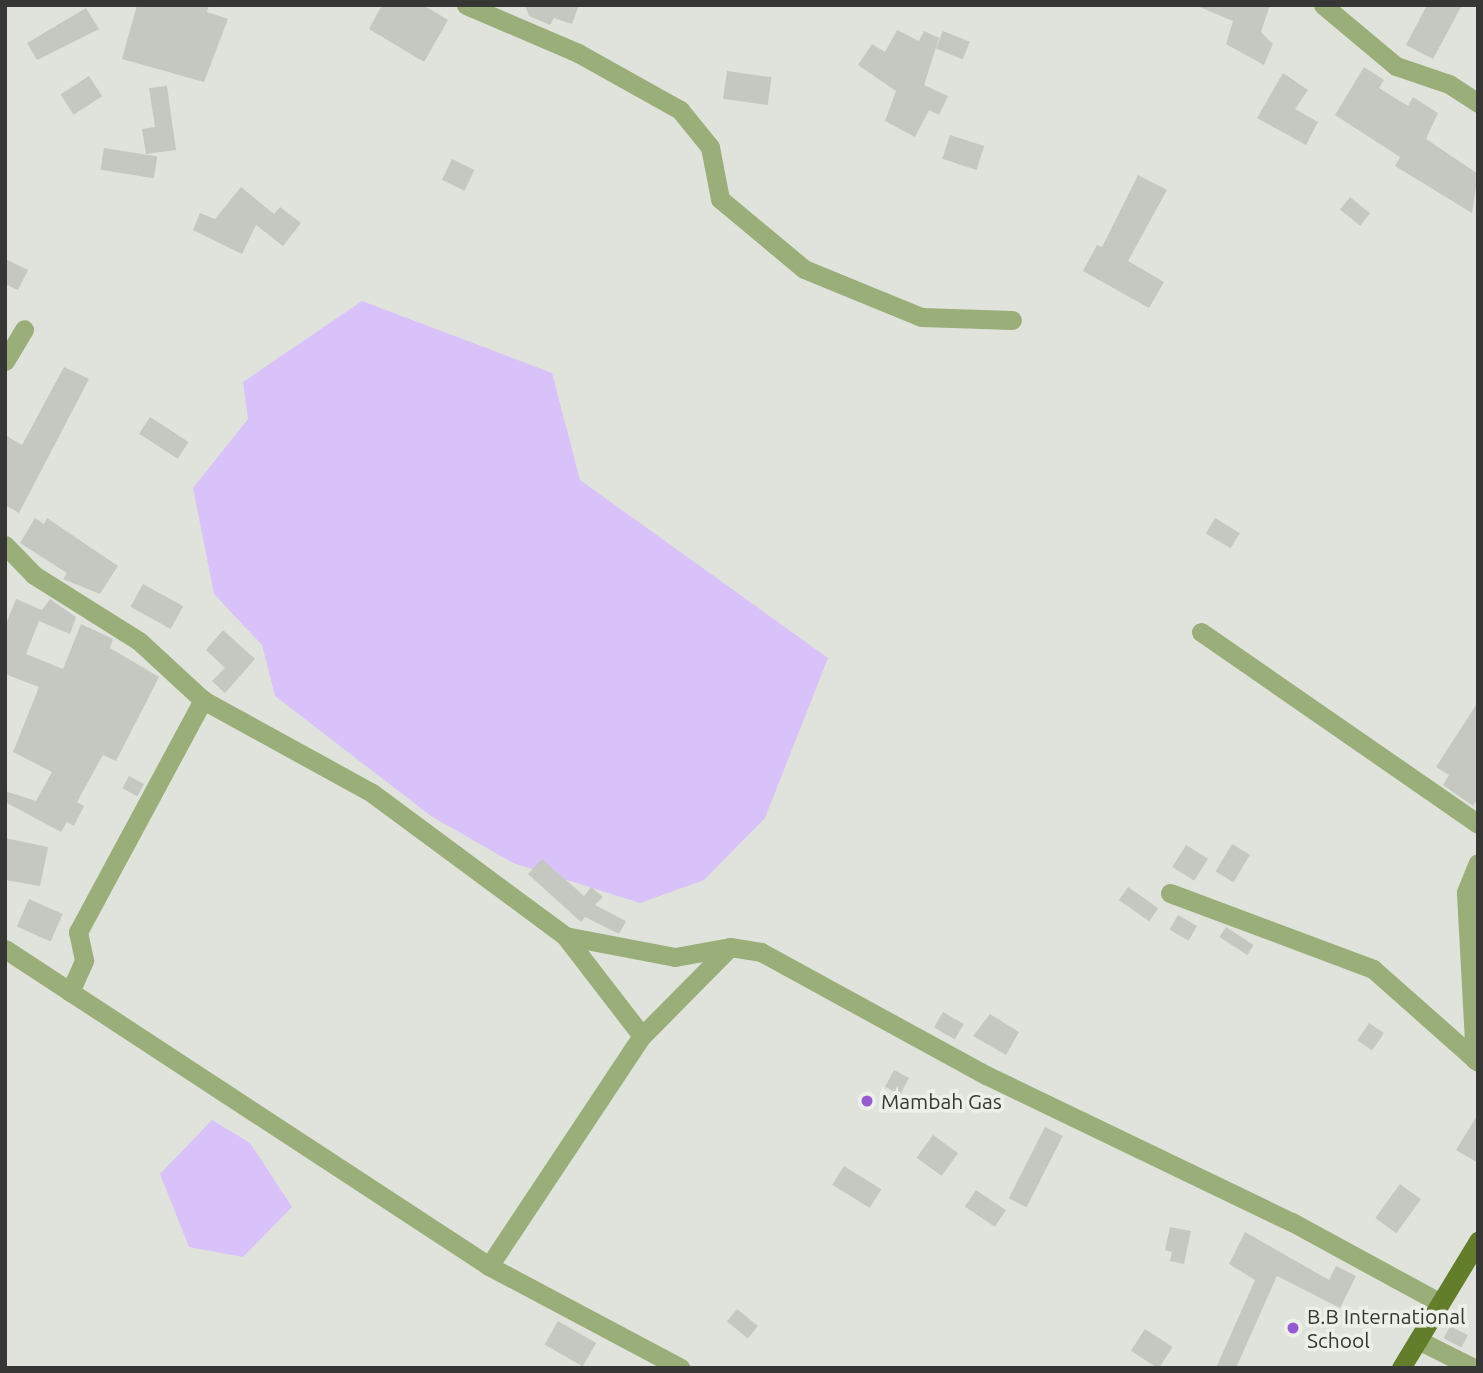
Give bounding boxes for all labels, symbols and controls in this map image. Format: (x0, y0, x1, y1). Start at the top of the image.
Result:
place label: Mambah Gas (881, 1088, 1002, 1114)
marker: Mambah Gas (859, 1093, 875, 1109)
place label: B.B International School (1307, 1303, 1465, 1353)
marker: B.B International School (1285, 1320, 1301, 1336)

